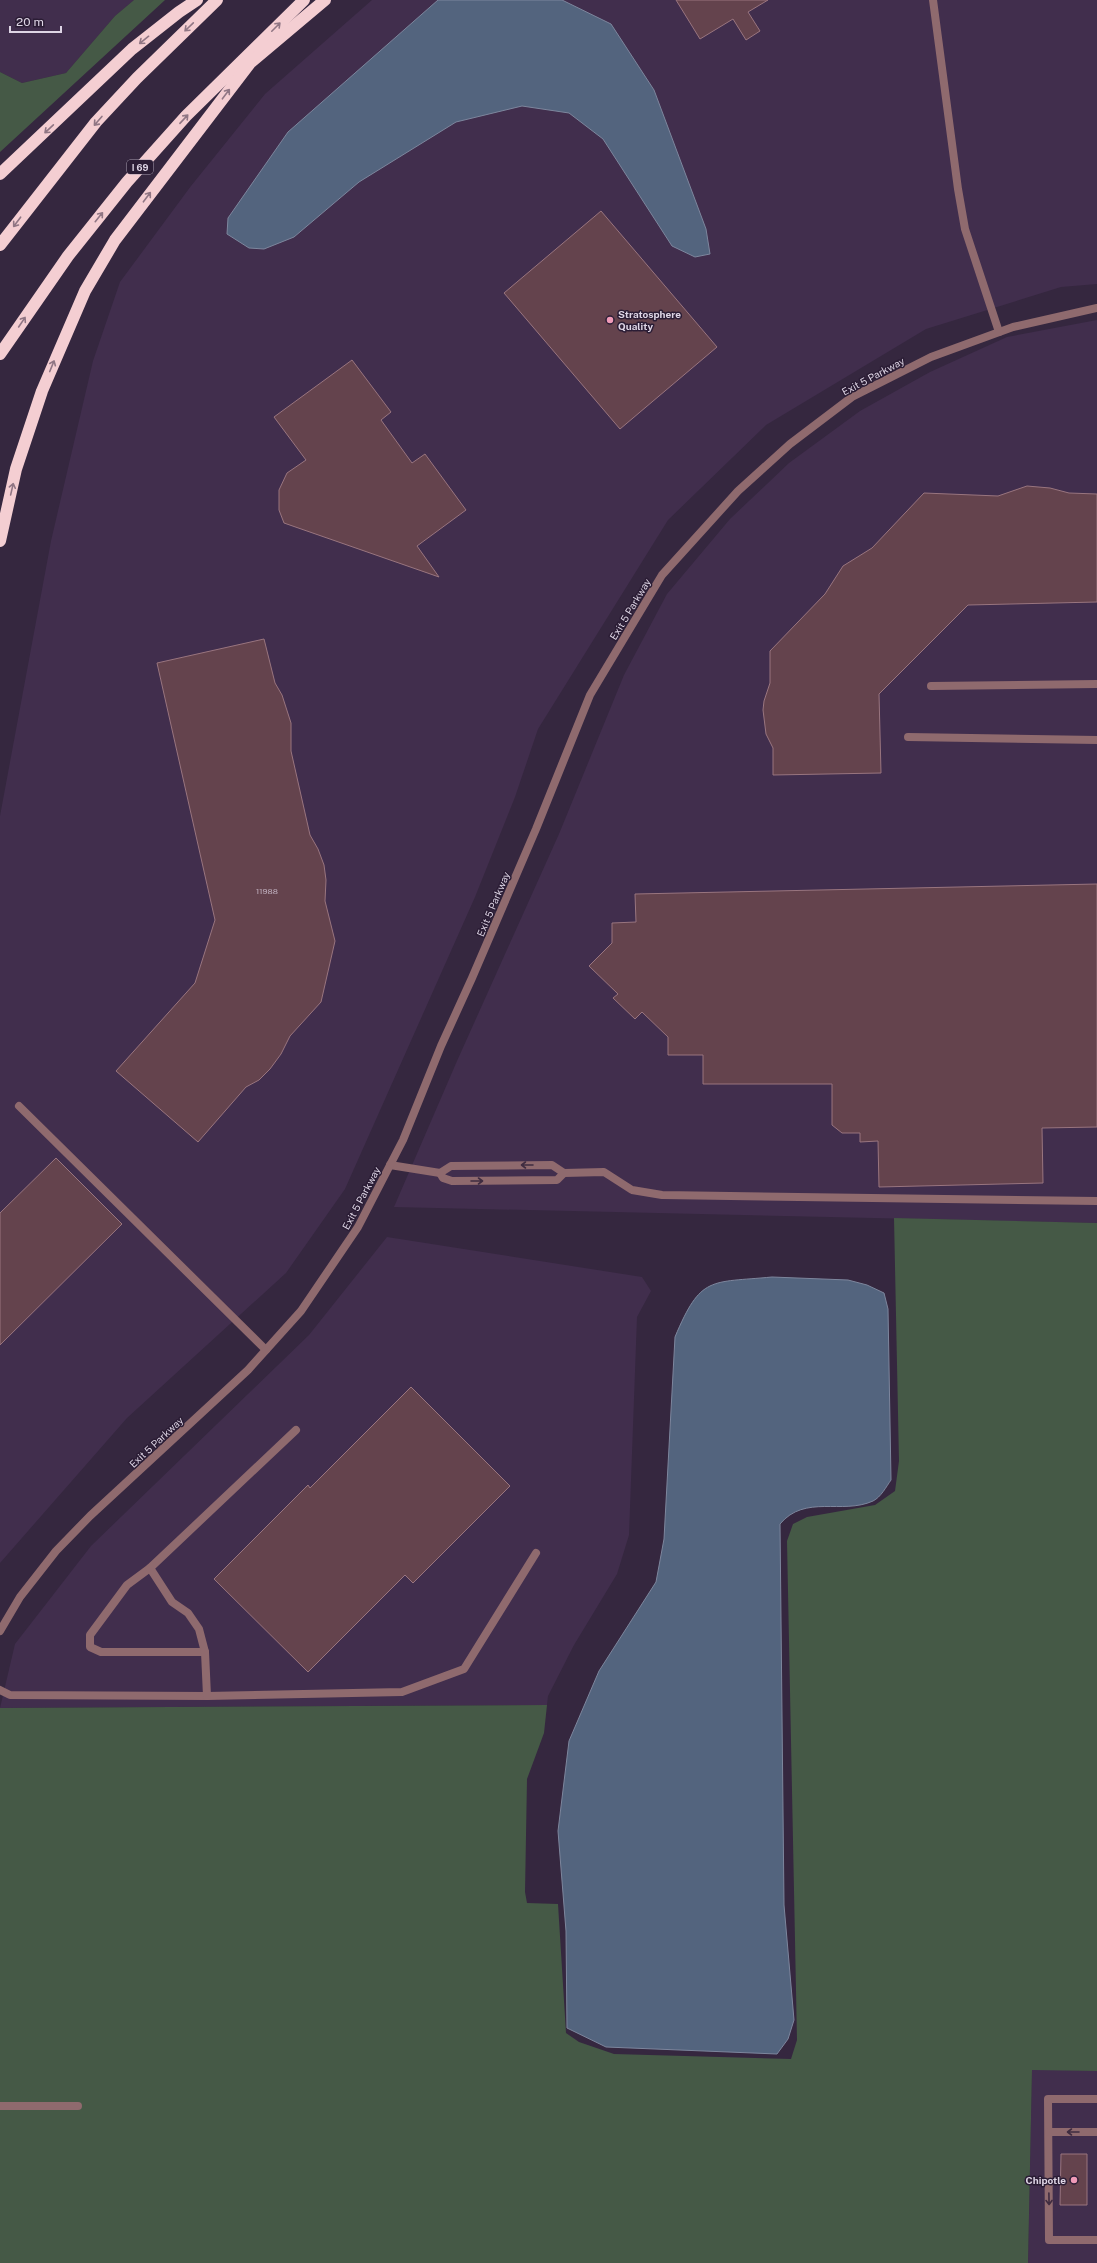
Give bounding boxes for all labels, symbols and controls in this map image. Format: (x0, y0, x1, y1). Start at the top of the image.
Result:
scale bar (10, 8, 61, 34)
text: 20 m (16, 15, 44, 29)
one-way arrow (184, 22, 194, 32)
one-way arrow (271, 22, 281, 32)
one-way arrow (138, 36, 149, 45)
one-way arrow (222, 89, 230, 100)
one-way arrow (179, 114, 189, 124)
one-way arrow (94, 115, 103, 126)
one-way arrow (44, 124, 54, 134)
road number: I 69 (127, 160, 153, 174)
one-way arrow (143, 192, 151, 203)
one-way arrow (94, 212, 103, 223)
one-way arrow (13, 217, 22, 228)
place label: Stratosphere Quality (618, 308, 681, 332)
marker: Stratosphere Quality (605, 315, 615, 325)
one-way arrow (18, 316, 26, 328)
street label: Exit 5 Parkway (840, 354, 907, 398)
one-way arrow (49, 360, 57, 372)
one-way arrow (8, 483, 16, 496)
street label: Exit 5 Parkway (607, 576, 653, 642)
street label: Exit 5 Parkway (474, 869, 512, 938)
house number: 11988 (256, 886, 278, 896)
one-way arrow (521, 1162, 534, 1169)
street label: Exit 5 Parkway (339, 1164, 383, 1231)
one-way arrow (470, 1177, 483, 1185)
street label: Exit 5 Parkway (127, 1414, 186, 1470)
one-way arrow (1067, 2128, 1080, 2136)
place label: Chipotle (1026, 2174, 1066, 2186)
marker: Chipotle (1069, 2175, 1079, 2185)
one-way arrow (1045, 2192, 1053, 2205)

